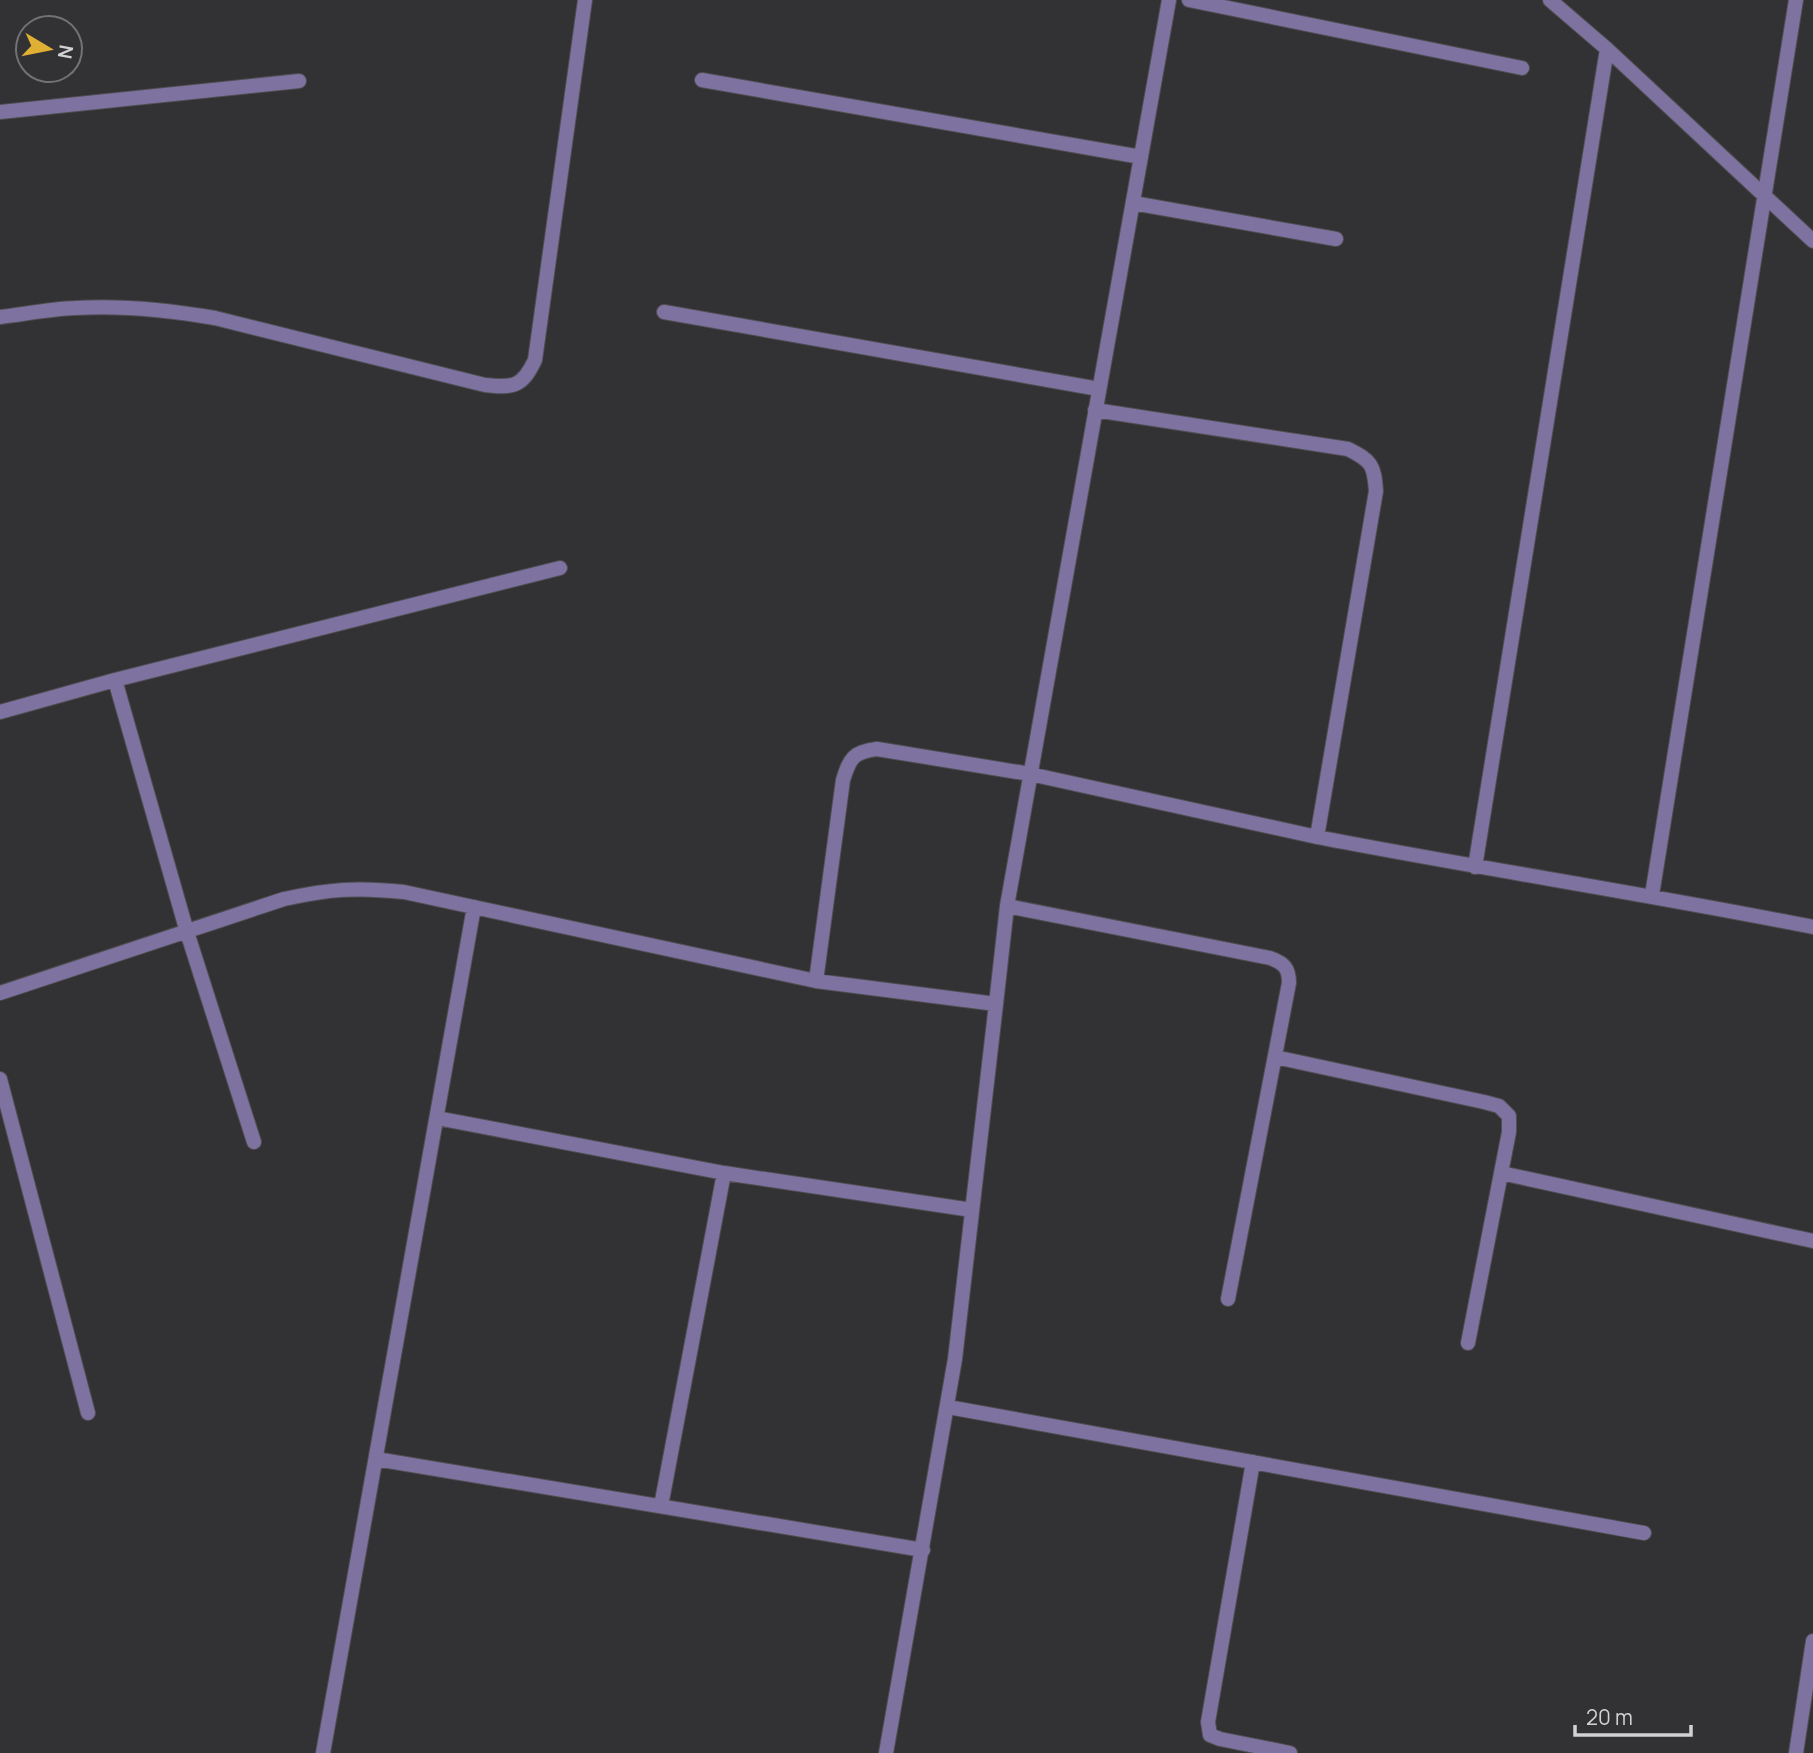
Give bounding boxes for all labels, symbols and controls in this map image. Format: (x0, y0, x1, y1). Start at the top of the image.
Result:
north arrow (14, 14, 84, 84)
text: N (52, 43, 80, 61)
scale bar (1575, 1694, 1690, 1738)
text: 20 m (1586, 1703, 1633, 1731)

